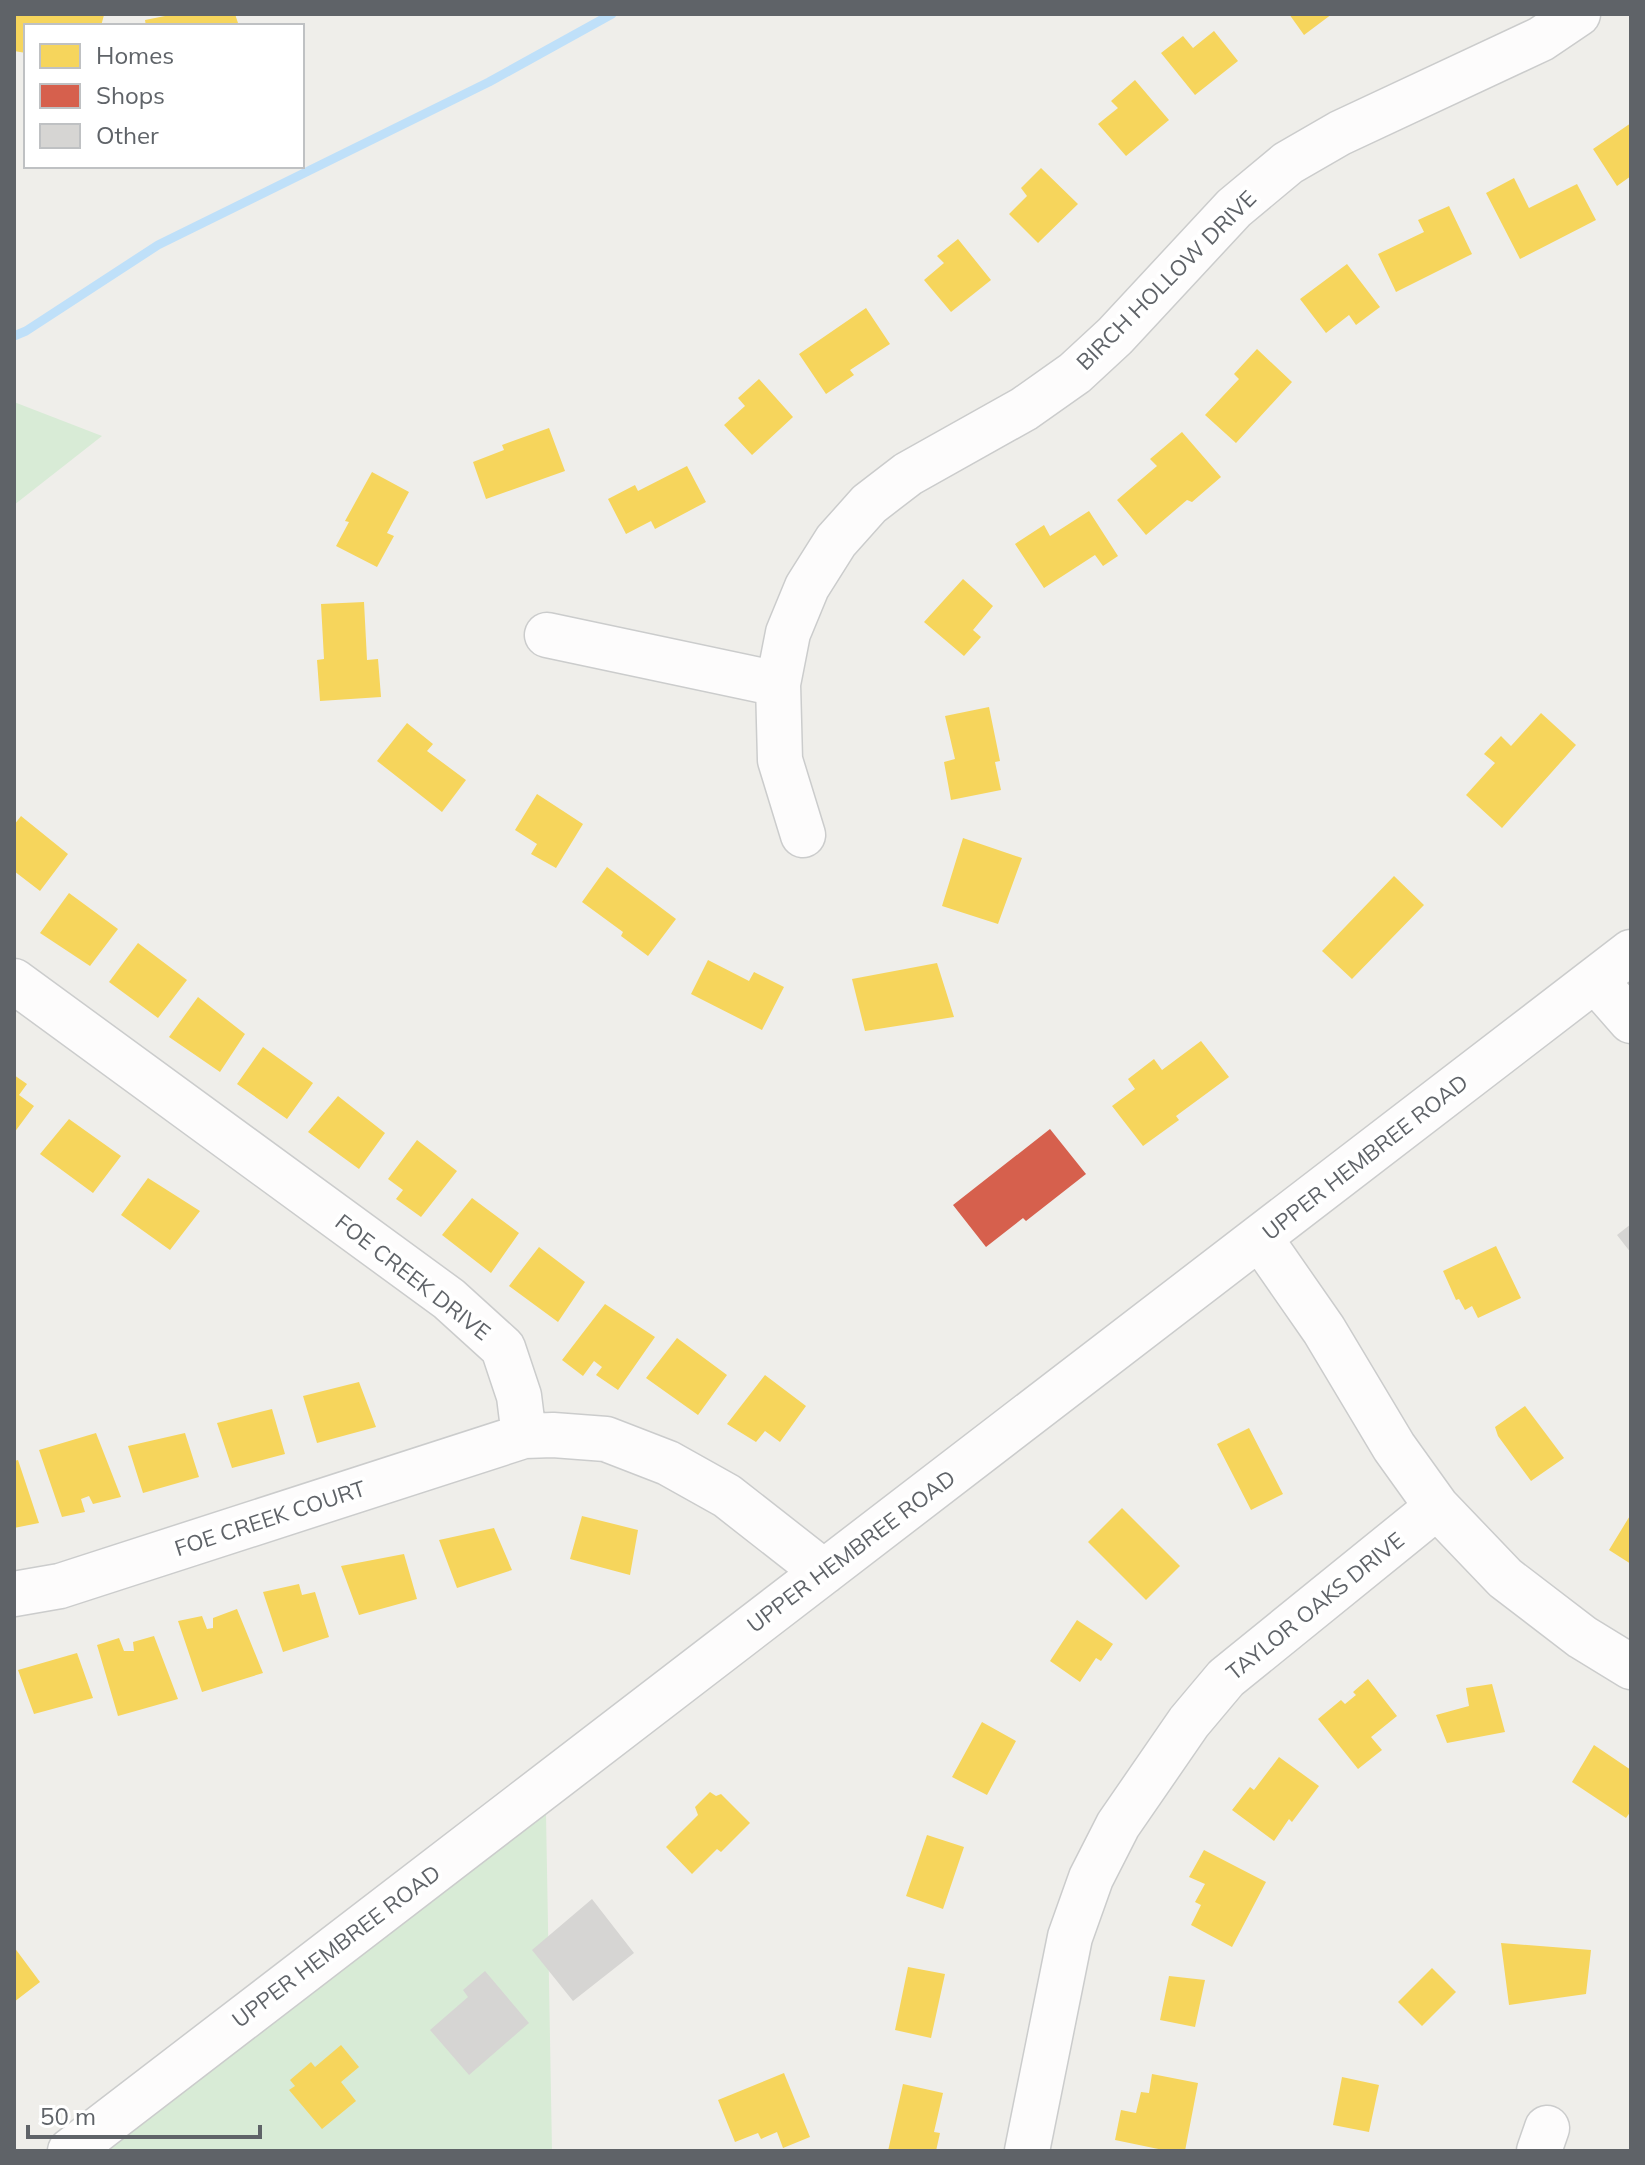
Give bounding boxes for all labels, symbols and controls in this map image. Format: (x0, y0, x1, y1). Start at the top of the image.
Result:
legend (24, 24, 304, 168)
text: Homes (96, 40, 174, 70)
text: Shops (96, 80, 165, 110)
text: Other (96, 120, 159, 150)
street label: BIRCH HOLLOW DRIVE (1070, 184, 1262, 376)
street label: UPPER HEMBREE ROAD (1257, 1068, 1473, 1246)
street label: FOE CREEK DRIVE (330, 1208, 496, 1346)
street label: UPPER HEMBREE ROAD (741, 1464, 961, 1638)
street label: FOE CREEK COURT (171, 1474, 369, 1562)
street label: TAYLOR OAKS DRIVE (1221, 1526, 1409, 1686)
street label: UPPER HEMBREE ROAD (226, 1859, 446, 2033)
scale bar (28, 2089, 260, 2139)
text: 50 m (40, 2101, 96, 2131)

